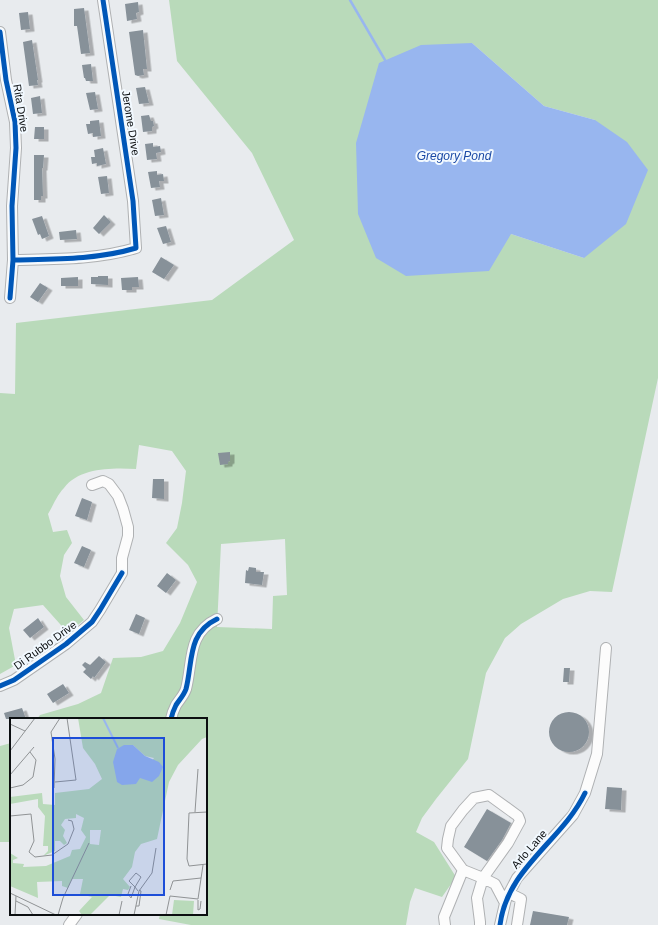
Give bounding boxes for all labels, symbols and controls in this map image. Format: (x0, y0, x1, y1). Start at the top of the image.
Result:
street label: Rita Drive (11, 83, 31, 133)
street label: Jerome Drive (120, 90, 142, 156)
water label: Gregory Pond (417, 149, 492, 163)
street label: Di Rubbo Drive (11, 618, 79, 672)
inset map (10, 718, 207, 915)
street label: Arlo Lane (509, 827, 549, 871)

